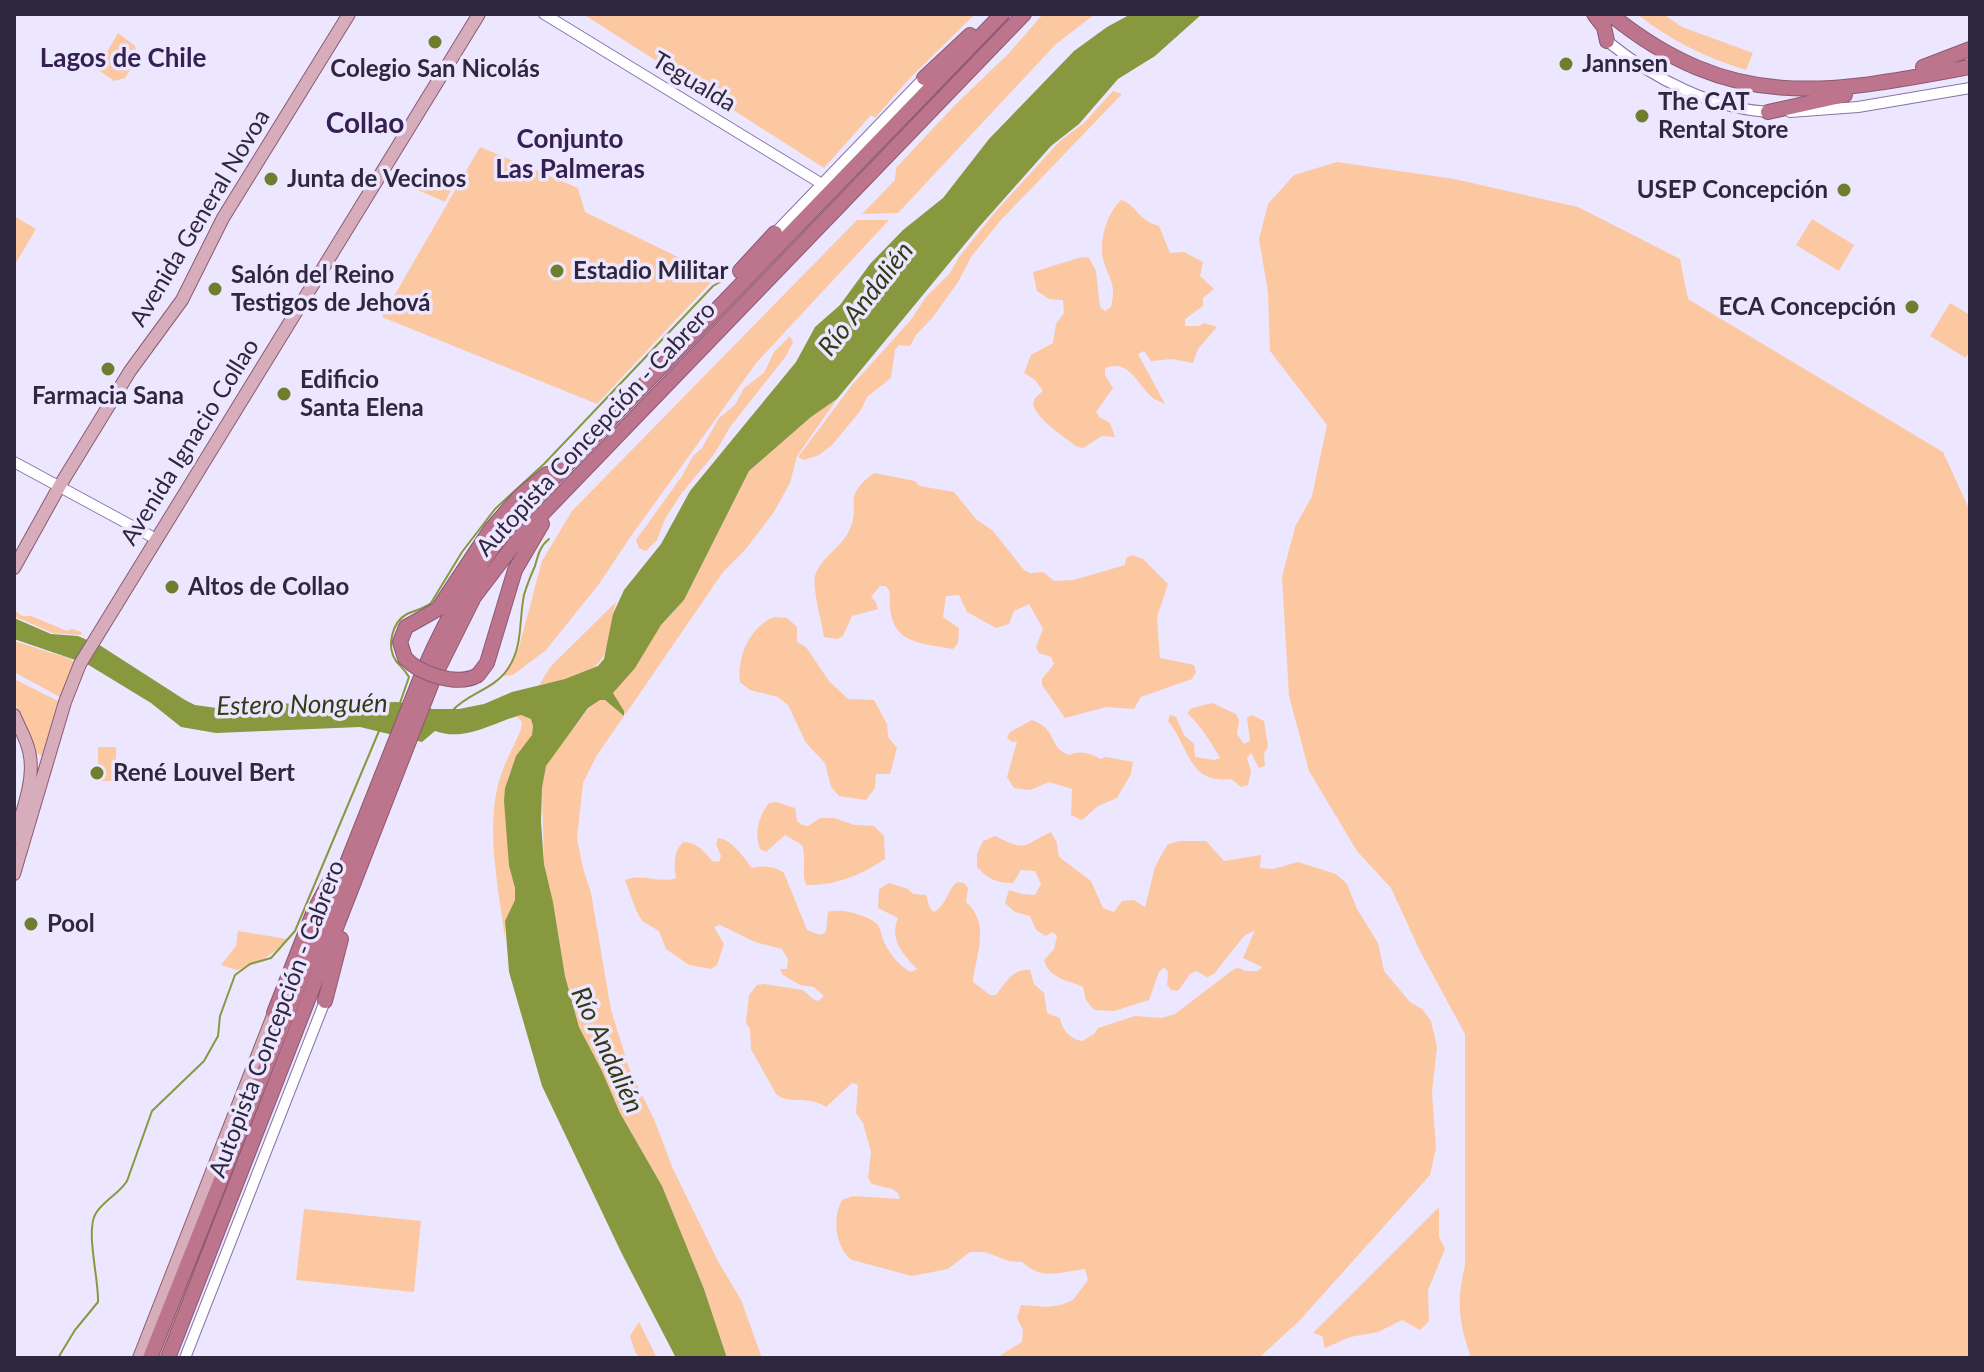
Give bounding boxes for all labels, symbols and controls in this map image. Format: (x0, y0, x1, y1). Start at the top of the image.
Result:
marker: Colegio San Nicolás (426, 33, 444, 51)
district label: Lagos de Chile (40, 43, 206, 75)
street label: Tegualda (647, 46, 741, 118)
place label: Jannsen (1582, 50, 1668, 78)
place label: Colegio San Nicolás (330, 55, 540, 83)
marker: Jannsen (1557, 55, 1575, 73)
place label: The CAT Rental Store (1658, 88, 1788, 144)
street label: Avenida General Novoa (124, 104, 276, 332)
district label: Collao (326, 107, 404, 141)
marker: The CAT Rental Store (1633, 107, 1651, 125)
district label: Conjunto Las Palmeras (495, 124, 645, 186)
place label: Junta de Vecinos (287, 165, 466, 193)
marker: Junta de Vecinos (262, 170, 280, 188)
place label: USEP Concepción (1637, 176, 1828, 204)
marker: USEP Concepción (1835, 181, 1853, 199)
water label: Río Andalién (812, 236, 920, 362)
place label: Estadio Militar (573, 257, 728, 285)
place label: Salón del Reino Testigos de Jehová (231, 261, 430, 317)
marker: Estadio Militar (548, 262, 566, 280)
marker: Salón del Reino Testigos de Jehová (206, 280, 224, 298)
place label: ECA Concepción (1718, 293, 1896, 321)
street label: Autopista Concepción - Cabrero (470, 296, 722, 562)
marker: ECA Concepción (1903, 298, 1921, 316)
street label: Avenida Ignacio Collao (115, 333, 265, 551)
marker: Farmacia Sana (99, 360, 117, 378)
place label: Edificio Santa Elena (300, 366, 424, 422)
place label: Farmacia Sana (32, 382, 184, 410)
marker: Edificio Santa Elena (275, 385, 293, 403)
place label: Altos de Collao (188, 573, 349, 601)
marker: Altos de Collao (163, 578, 181, 596)
water label: Estero Nonguén (216, 688, 388, 722)
place label: René Louvel Bert (113, 759, 295, 787)
marker: René Louvel Bert (88, 764, 106, 782)
street label: Autopista Concepción - Cabrero (203, 856, 351, 1182)
place label: Pool (47, 910, 95, 938)
marker: Pool (22, 915, 40, 933)
water label: Río Andalién (564, 982, 650, 1118)

